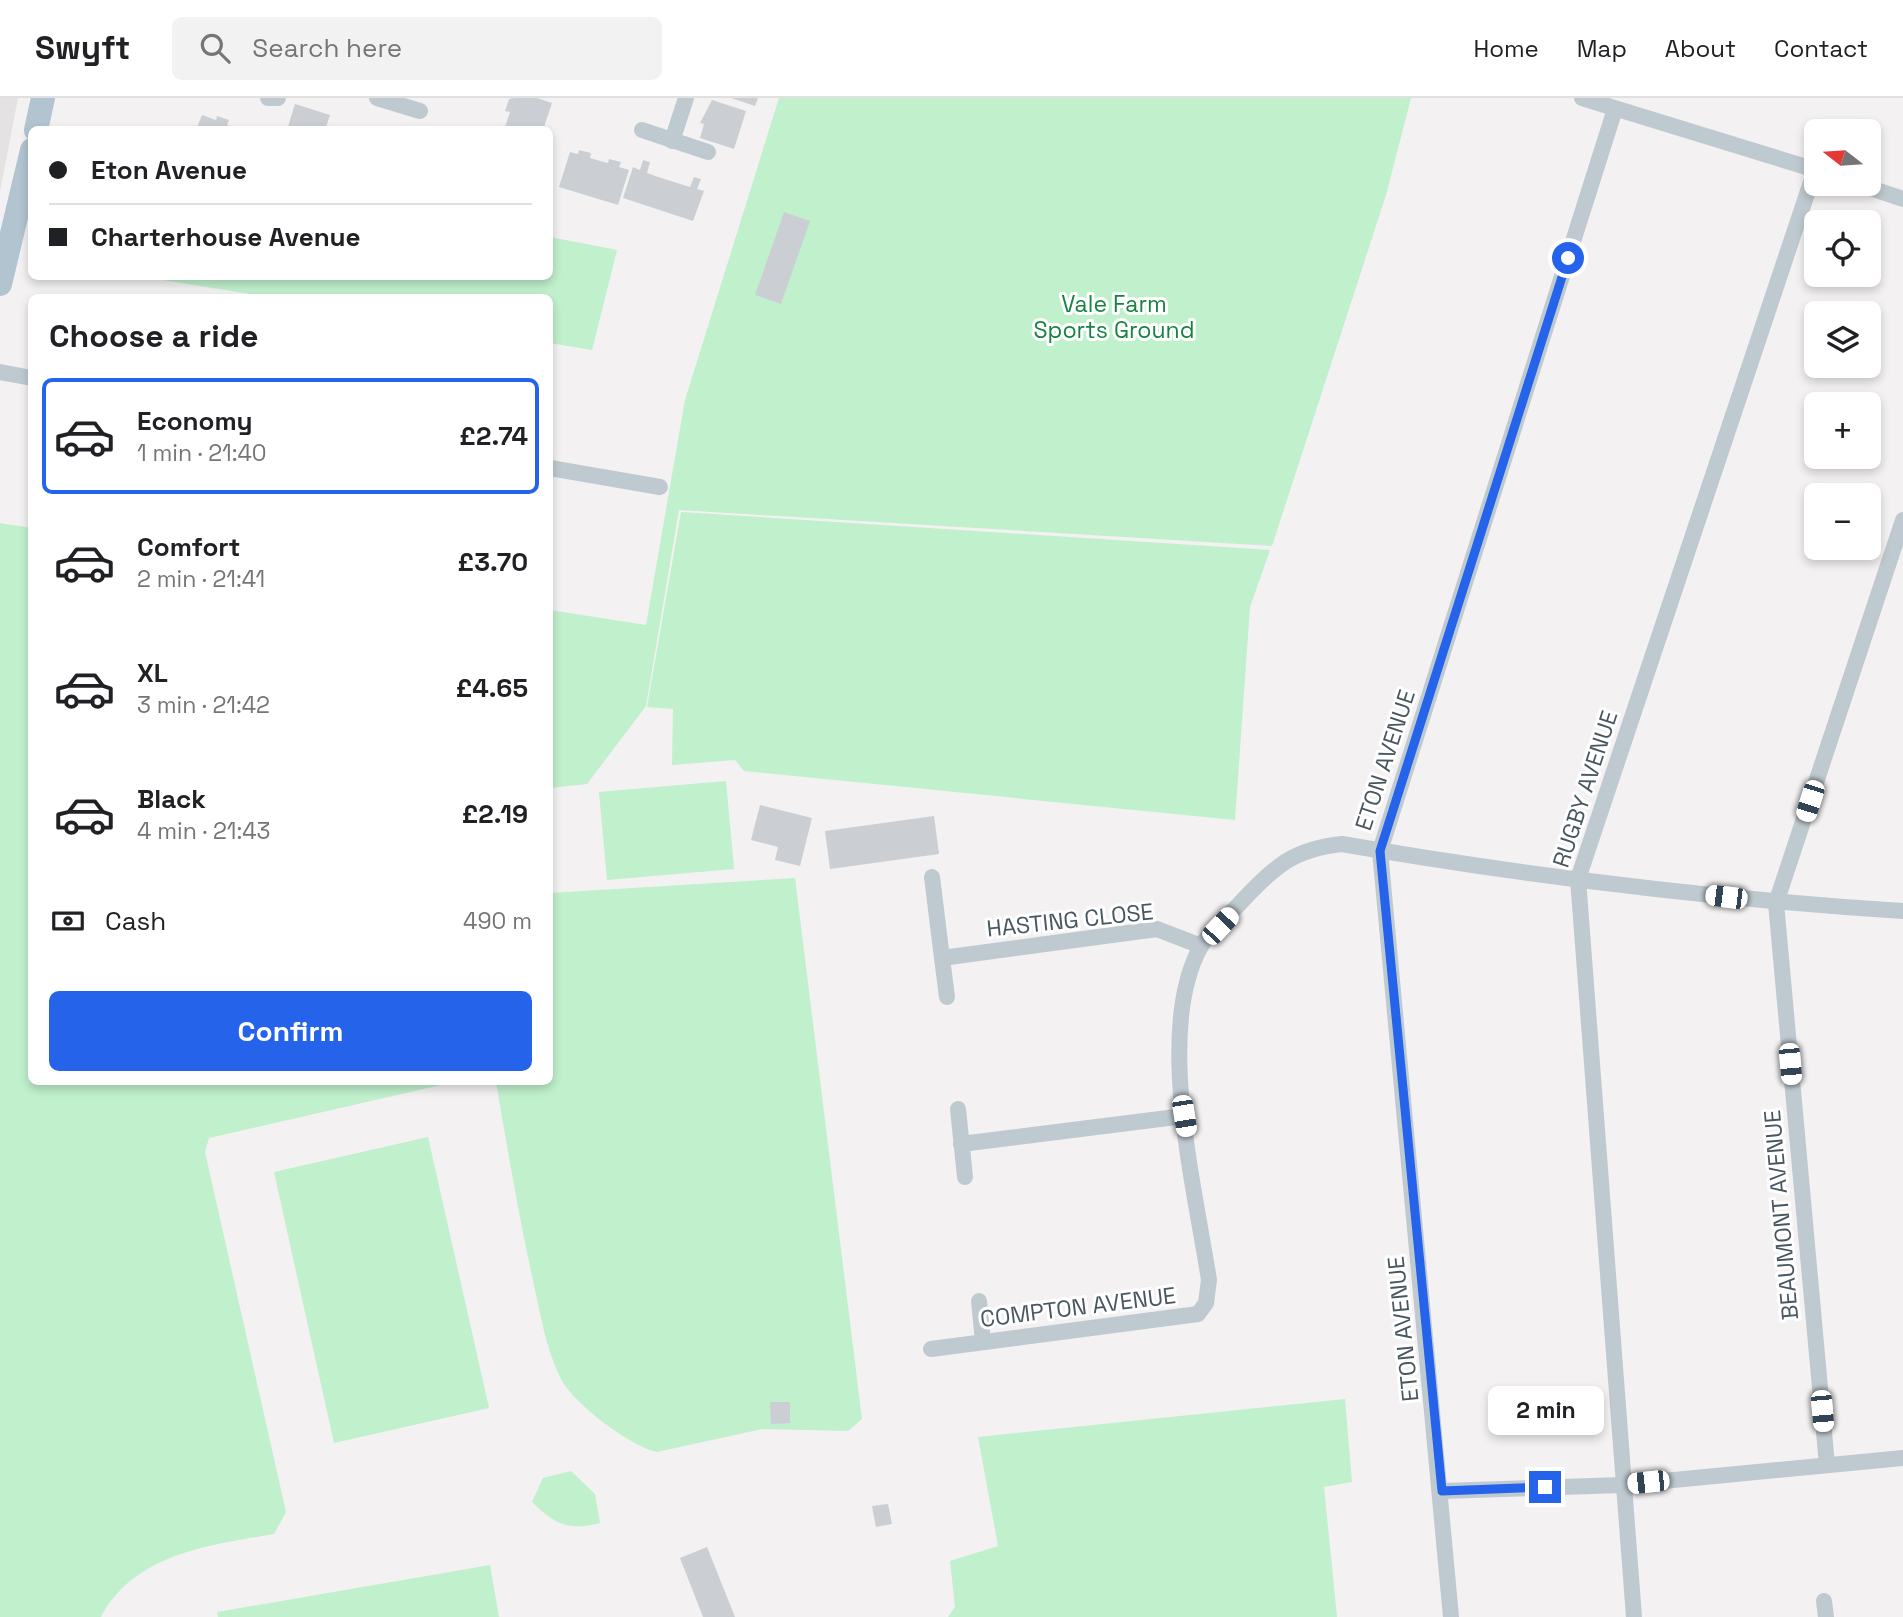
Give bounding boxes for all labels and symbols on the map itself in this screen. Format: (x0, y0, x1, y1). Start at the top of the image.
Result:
north arrow (1804, 119, 1881, 196)
route start (1552, 242, 1584, 274)
park label: Vale Farm Sports Ground (1033, 289, 1195, 345)
street label: ETON AVENUE (1348, 686, 1422, 834)
street label: RUGBY AVENUE (1546, 707, 1624, 871)
car (1794, 778, 1827, 824)
car (1704, 884, 1749, 910)
street label: HASTING CLOSE (985, 896, 1155, 944)
car (1198, 903, 1243, 949)
car (1778, 1042, 1803, 1086)
car (1171, 1094, 1198, 1138)
street label: BEAUMONT AVENUE (1757, 1109, 1805, 1321)
street label: ETON AVENUE (1380, 1255, 1426, 1403)
street label: COMPTON AVENUE (978, 1280, 1178, 1334)
callout: 2 min (1487, 1386, 1603, 1434)
car (1810, 1389, 1835, 1433)
car (1627, 1469, 1670, 1495)
route end (1529, 1471, 1561, 1503)

